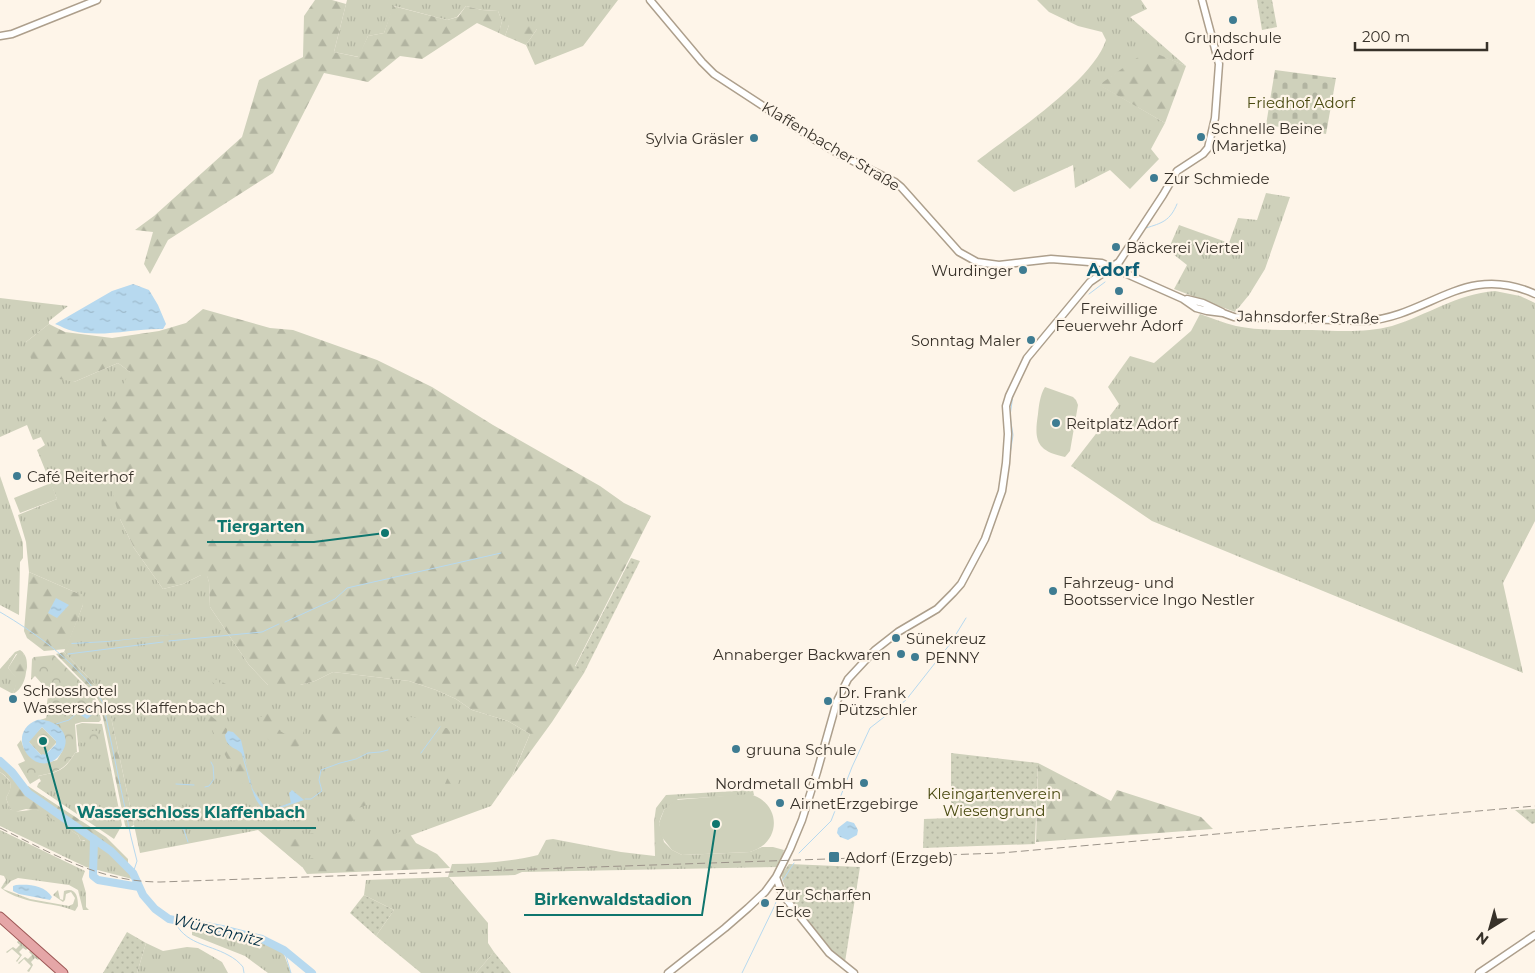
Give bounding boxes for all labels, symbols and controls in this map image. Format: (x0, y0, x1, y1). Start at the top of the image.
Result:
marker: Grundschule Adorf (1227, 14, 1239, 26)
scale bar (1355, 20, 1488, 52)
text: 200 m (1362, 27, 1410, 46)
place label: Grundschule Adorf (1185, 28, 1281, 64)
park label: Friedhof Adorf (1247, 93, 1356, 112)
street label: Klaffenbacher Straße (758, 97, 904, 195)
place label: Schnelle Beine (Marjetka) (1211, 119, 1323, 155)
place label: Sylvia Gräsler (645, 129, 744, 148)
marker: Schnelle Beine (Marjetka) (1195, 131, 1207, 143)
marker: Sylvia Gräsler (748, 132, 760, 144)
place label: Zur Schmiede (1164, 169, 1270, 188)
marker: Zur Schmiede (1148, 172, 1160, 184)
place label: Bäckerei Viertel (1126, 238, 1244, 257)
marker: Bäckerei Viertel (1110, 241, 1122, 253)
district label: Adorf (1086, 259, 1140, 281)
place label: Wurdinger (931, 261, 1013, 280)
marker: Wurdinger (1017, 264, 1029, 276)
marker: Freiwillige Feuerwehr Adorf (1113, 285, 1125, 297)
place label: Freiwillige Feuerwehr Adorf (1055, 299, 1183, 335)
street label: Jahnsdorfer Straße (1236, 306, 1379, 328)
place label: Sonntag Maler (911, 331, 1021, 350)
marker: Sonntag Maler (1025, 334, 1037, 346)
place label: Reitplatz Adorf (1066, 414, 1179, 433)
marker: Reitplatz Adorf (1050, 417, 1062, 429)
place label: Café Reiterhof (27, 467, 134, 486)
marker: Café Reiterhof (11, 470, 23, 482)
callout: Tiergarten (207, 511, 314, 542)
text: Tiergarten (217, 517, 305, 536)
place label: Fahrzeug- und Bootsservice Ingo Nestler (1063, 573, 1255, 609)
marker: Fahrzeug- und Bootsservice Ingo Nestler (1047, 585, 1059, 597)
place label: Sünekreuz (906, 629, 986, 648)
marker: Sünekreuz (890, 632, 902, 644)
place label: Annaberger Backwaren (713, 645, 891, 664)
marker: Annaberger Backwaren (895, 648, 907, 660)
place label: PENNY (925, 648, 980, 667)
marker: PENNY (909, 651, 921, 663)
place label: Schlosshotel Wasserschloss Klaffenbach (23, 681, 225, 717)
place label: Dr. Frank Pützschler (838, 683, 918, 719)
marker: Schlosshotel Wasserschloss Klaffenbach (7, 693, 19, 705)
marker: Dr. Frank Pützschler (822, 695, 834, 707)
place label: gruuna Schule (746, 740, 856, 759)
marker: gruuna Schule (730, 743, 742, 755)
place label: Nordmetall GmbH (715, 774, 854, 793)
marker: Nordmetall GmbH (858, 777, 870, 789)
park label: Kleingartenverein Wiesengrund (927, 784, 1061, 820)
place label: AirnetErzgebirge (790, 794, 918, 813)
callout: Wasserschloss Klaffenbach (67, 797, 316, 828)
marker: AirnetErzgebirge (774, 797, 786, 809)
text: Wasserschloss Klaffenbach (77, 803, 305, 822)
place label: Adorf (Erzgeb) (845, 848, 953, 867)
marker: Adorf (Erzgeb) (827, 850, 841, 864)
callout: Birkenwaldstadion (524, 884, 702, 915)
place label: Zur Scharfen Ecke (775, 885, 871, 921)
text: Birkenwaldstadion (534, 890, 692, 909)
marker: Zur Scharfen Ecke (759, 897, 771, 909)
north arrow (1465, 903, 1515, 953)
water label: Würschnitz (171, 910, 265, 950)
text: N (1472, 928, 1492, 949)

